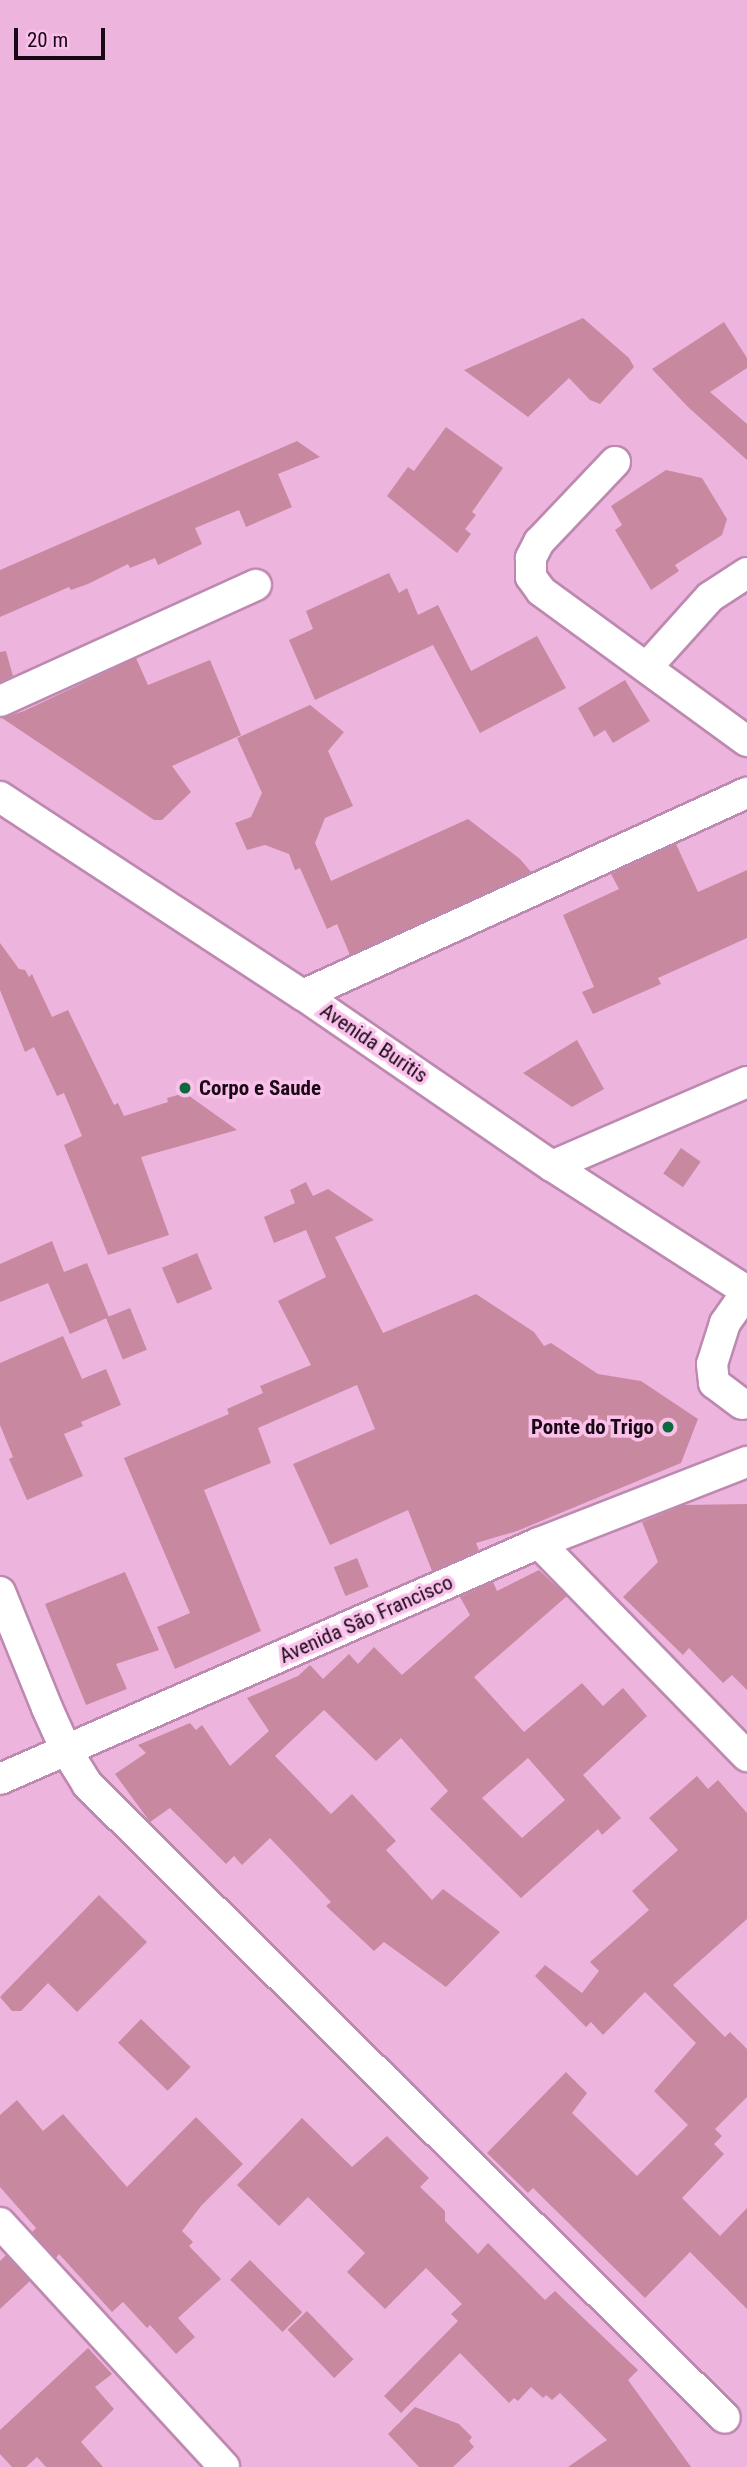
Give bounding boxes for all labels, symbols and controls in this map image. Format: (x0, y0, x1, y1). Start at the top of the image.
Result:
scale bar (18, 14, 108, 58)
text: 20 m (27, 28, 68, 52)
street label: Avenida Buritis (316, 998, 432, 1088)
place label: Corpo e Saude (199, 1075, 321, 1101)
marker: Corpo e Saude (177, 1080, 193, 1096)
place label: Ponte do Trigo (530, 1414, 654, 1440)
marker: Ponte do Trigo (660, 1419, 676, 1435)
street label: Avenida São Francisco (275, 1569, 457, 1669)

